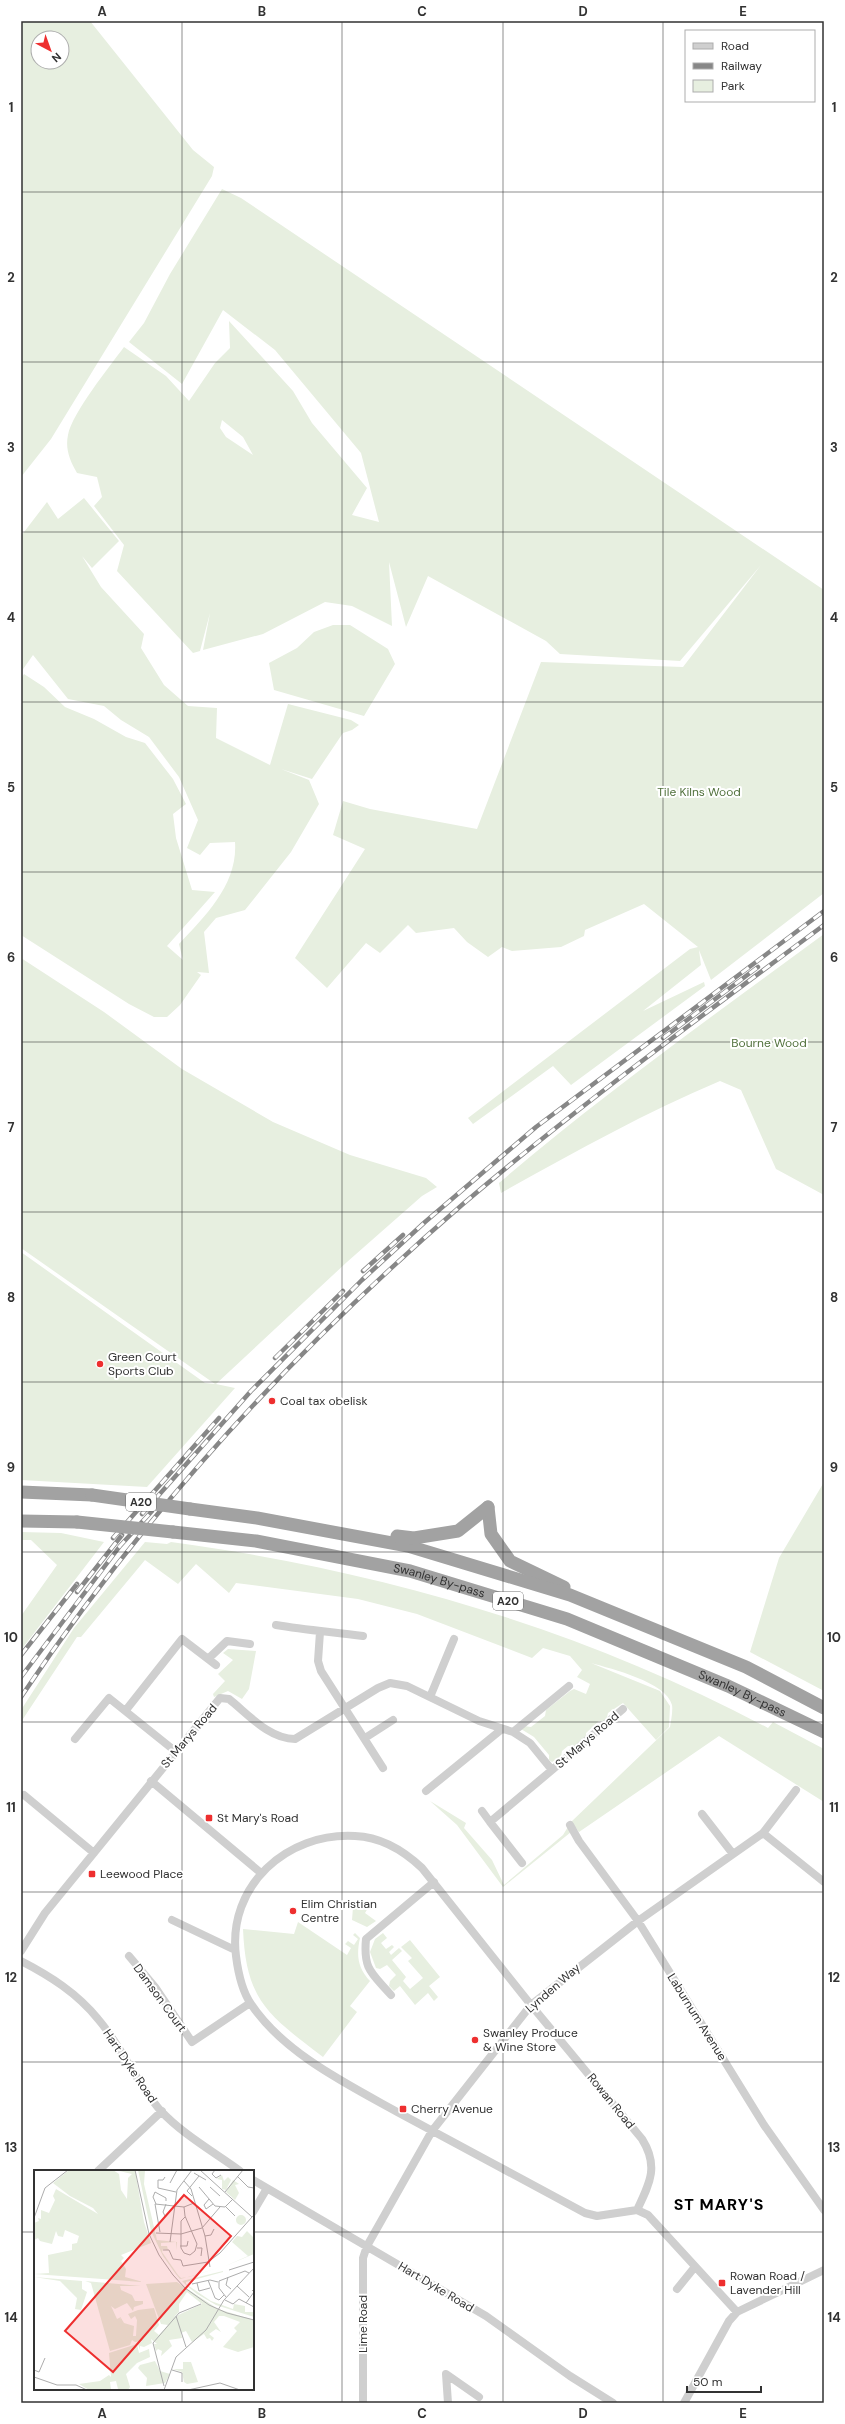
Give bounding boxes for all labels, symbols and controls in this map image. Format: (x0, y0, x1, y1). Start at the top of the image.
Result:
text: A (97, 3, 107, 20)
text: B (258, 3, 266, 20)
text: C (417, 3, 427, 20)
text: D (578, 3, 588, 20)
text: E (739, 3, 747, 20)
north arrow (30, 30, 70, 70)
legend (685, 30, 815, 102)
text: Road (721, 38, 749, 54)
text: N (49, 50, 64, 65)
text: Railway (721, 58, 762, 74)
text: Park (721, 78, 745, 94)
text: 1 (9, 99, 13, 116)
text: 1 (832, 99, 836, 116)
text: 2 (7, 269, 15, 286)
text: 2 (830, 269, 838, 286)
text: 3 (7, 439, 15, 456)
text: 3 (830, 439, 838, 456)
text: 4 (7, 609, 15, 626)
text: 4 (830, 609, 838, 626)
text: 5 (7, 779, 15, 796)
text: 5 (830, 779, 838, 796)
park label: Tile Kilns Wood (657, 784, 741, 800)
text: 6 (7, 949, 15, 966)
text: 6 (830, 949, 838, 966)
park label: Bourne Wood (731, 1035, 807, 1051)
text: 7 (8, 1119, 15, 1136)
text: 7 (831, 1119, 838, 1136)
text: 8 (7, 1289, 15, 1306)
text: 8 (830, 1289, 838, 1306)
place label: Green Court Sports Club (108, 1349, 177, 1379)
marker: Green Court Sports Club (95, 1359, 105, 1369)
place label: Coal tax obelisk (280, 1393, 368, 1409)
marker: Coal tax obelisk (267, 1396, 277, 1406)
text: 9 (7, 1459, 15, 1476)
text: 9 (830, 1459, 838, 1476)
road number: A20 (126, 1493, 156, 1511)
street label: Swanley By-pass (392, 1560, 487, 1601)
road number: A20 (493, 1592, 523, 1610)
text: 10 (4, 1629, 18, 1646)
text: 10 (827, 1629, 841, 1646)
street label: Swanley By-pass (696, 1667, 789, 1721)
street label: St Marys Road (157, 1700, 221, 1772)
street label: St Marys Road (552, 1708, 622, 1772)
text: 11 (6, 1799, 16, 1816)
text: 11 (829, 1799, 839, 1816)
place label: St Mary's Road (217, 1810, 299, 1826)
marker: St Mary's Road (204, 1813, 214, 1823)
place label: Leewood Place (100, 1866, 183, 1882)
marker: Leewood Place (87, 1869, 97, 1879)
place label: Elim Christian Centre (301, 1896, 377, 1926)
marker: Elim Christian Centre (288, 1906, 298, 1916)
street label: Lynden Way (522, 1960, 584, 2016)
street label: Damson Court (130, 1961, 190, 2035)
text: 12 (5, 1969, 17, 1986)
text: 12 (828, 1969, 840, 1986)
street label: Laburnum Avenue (664, 1970, 730, 2064)
place label: Swanley Produce & Wine Store (483, 2025, 578, 2055)
street label: Hart Dyke Road (99, 2026, 161, 2106)
marker: Swanley Produce & Wine Store (470, 2035, 480, 2045)
street label: Rowan Road (584, 2070, 638, 2132)
place label: Cherry Avenue (411, 2101, 493, 2117)
marker: Cherry Avenue (398, 2104, 408, 2114)
text: 13 (5, 2139, 17, 2156)
text: 13 (828, 2139, 840, 2156)
inset map (34, 2170, 254, 2390)
district label: ST MARY'S (674, 2194, 764, 2215)
street label: Hart Dyke Road (395, 2258, 477, 2316)
place label: Rowan Road / Lavender Hill (730, 2268, 805, 2298)
marker: Rowan Road / Lavender Hill (717, 2278, 727, 2288)
street label: Lime Road (355, 2295, 371, 2353)
text: 14 (4, 2309, 18, 2326)
text: 14 (827, 2309, 841, 2326)
scale bar (687, 2368, 761, 2394)
text: 50 m (693, 2374, 722, 2390)
text: A (97, 2405, 107, 2422)
text: B (258, 2405, 266, 2422)
text: C (417, 2405, 427, 2422)
text: D (578, 2405, 588, 2422)
text: E (739, 2405, 747, 2422)

